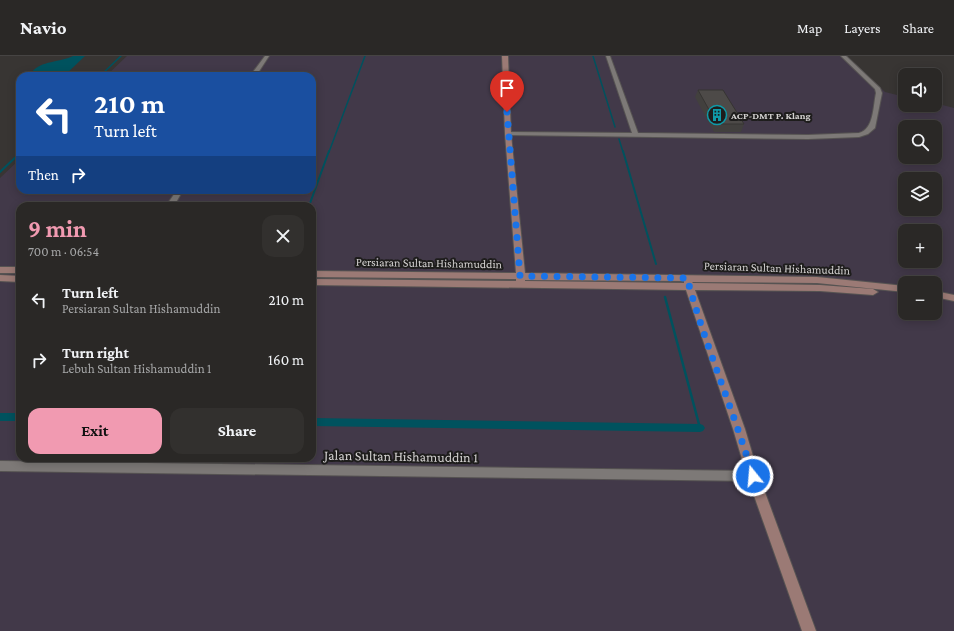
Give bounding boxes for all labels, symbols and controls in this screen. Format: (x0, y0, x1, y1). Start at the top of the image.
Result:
text: Navio (20, 17, 67, 38)
text: Map (797, 20, 822, 36)
text: Layers (844, 20, 881, 36)
text: Share (903, 20, 934, 36)
map controls (898, 68, 942, 320)
button: sound (898, 68, 942, 112)
pin (490, 71, 524, 112)
icon: arrive (496, 77, 518, 99)
icon: left (28, 88, 80, 140)
text: 210 m (94, 88, 165, 119)
building icon: ACP-DMT P. Klang (706, 104, 728, 126)
place label: ACP-DMT P. Klang (730, 110, 811, 121)
button: search (898, 120, 942, 164)
text: Turn left (94, 121, 157, 141)
icon: right (67, 164, 89, 186)
text: Then (28, 167, 59, 183)
button: layers (898, 172, 942, 216)
text: 9 min (28, 215, 87, 242)
button: close (262, 215, 304, 257)
button: + (898, 224, 942, 268)
text: 700 m · 06:54 (28, 244, 99, 259)
street label: Persiaran Sultan Hishamuddin (356, 255, 503, 271)
street label: Persiaran Sultan Hishamuddin (704, 258, 851, 278)
button: − (898, 276, 942, 320)
text: Turn left (62, 285, 118, 301)
icon: left (28, 289, 50, 311)
text: 210 m (269, 292, 304, 308)
text: Persiaran Sultan Hishamuddin (62, 301, 220, 316)
text: Turn right (62, 345, 129, 361)
icon: right (28, 349, 50, 371)
text: 160 m (268, 352, 304, 368)
text: Lebuh Sultan Hishamuddin 1 (62, 361, 211, 376)
button: Exit (28, 408, 162, 454)
button: Share (170, 408, 304, 454)
street label: Jalan Sultan Hishamuddin 1 (322, 447, 478, 465)
position arrow (732, 455, 774, 497)

